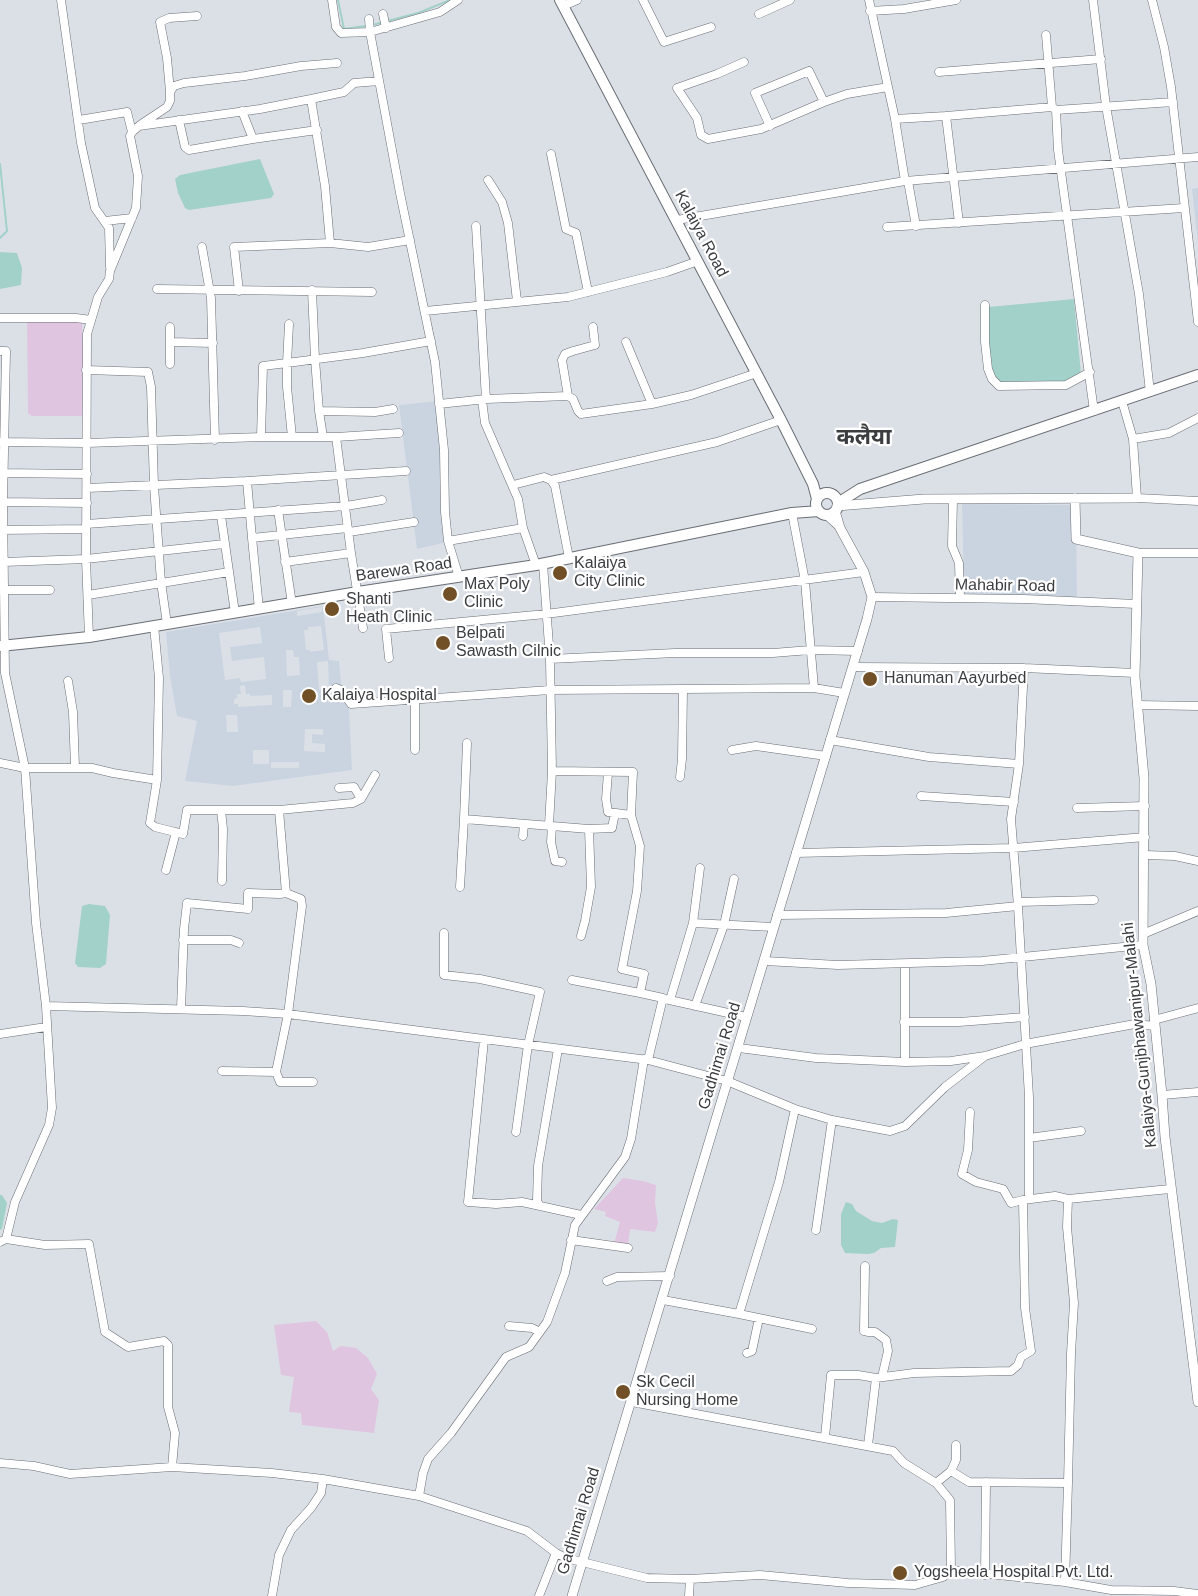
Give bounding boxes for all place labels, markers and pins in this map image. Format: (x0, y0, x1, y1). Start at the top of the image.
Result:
place label: Kalaiya City Clinic (574, 554, 645, 592)
marker: Kalaiya City Clinic (551, 564, 569, 582)
place label: Max Poly Clinic (464, 575, 530, 613)
marker: Max Poly Clinic (441, 585, 459, 603)
place label: Shanti Heath Clinic (346, 590, 432, 628)
marker: Shanti Heath Clinic (323, 600, 341, 618)
place label: Belpati Sawasth Cilnic (456, 624, 561, 662)
marker: Belpati Sawasth Cilnic (434, 634, 452, 652)
place label: Hanuman Aayurbed (884, 669, 1026, 689)
marker: Hanuman Aayurbed (861, 670, 879, 688)
place label: Kalaiya Hospital (322, 686, 437, 706)
marker: Kalaiya Hospital (300, 687, 318, 705)
place label: Sk Cecil Nursing Home (636, 1373, 738, 1411)
marker: Sk Cecil Nursing Home (614, 1383, 632, 1401)
place label: Yogsheela Hospital Pvt. Ltd. (914, 1563, 1114, 1583)
marker: Yogsheela Hospital Pvt. Ltd. (891, 1564, 909, 1582)

